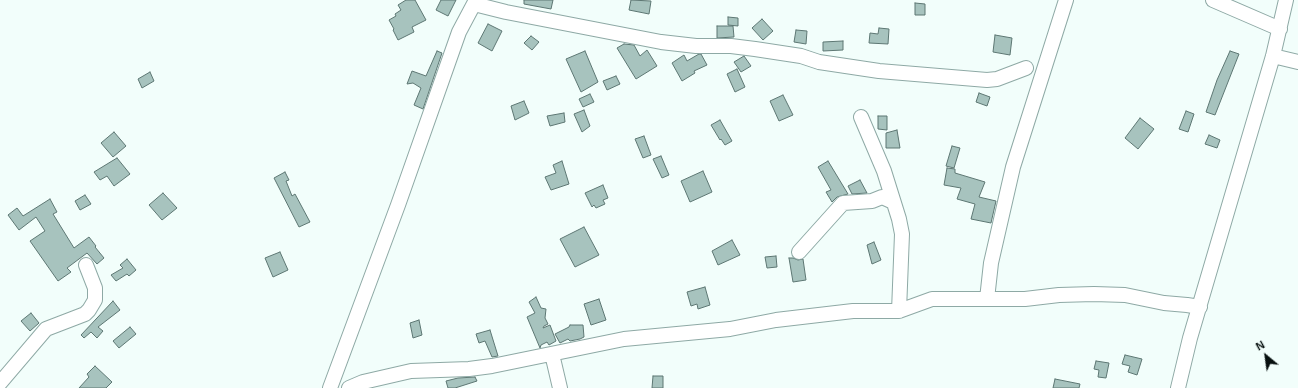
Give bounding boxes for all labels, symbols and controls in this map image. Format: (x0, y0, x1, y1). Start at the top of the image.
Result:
north arrow (1246, 336, 1286, 376)
text: N (1254, 338, 1267, 353)

